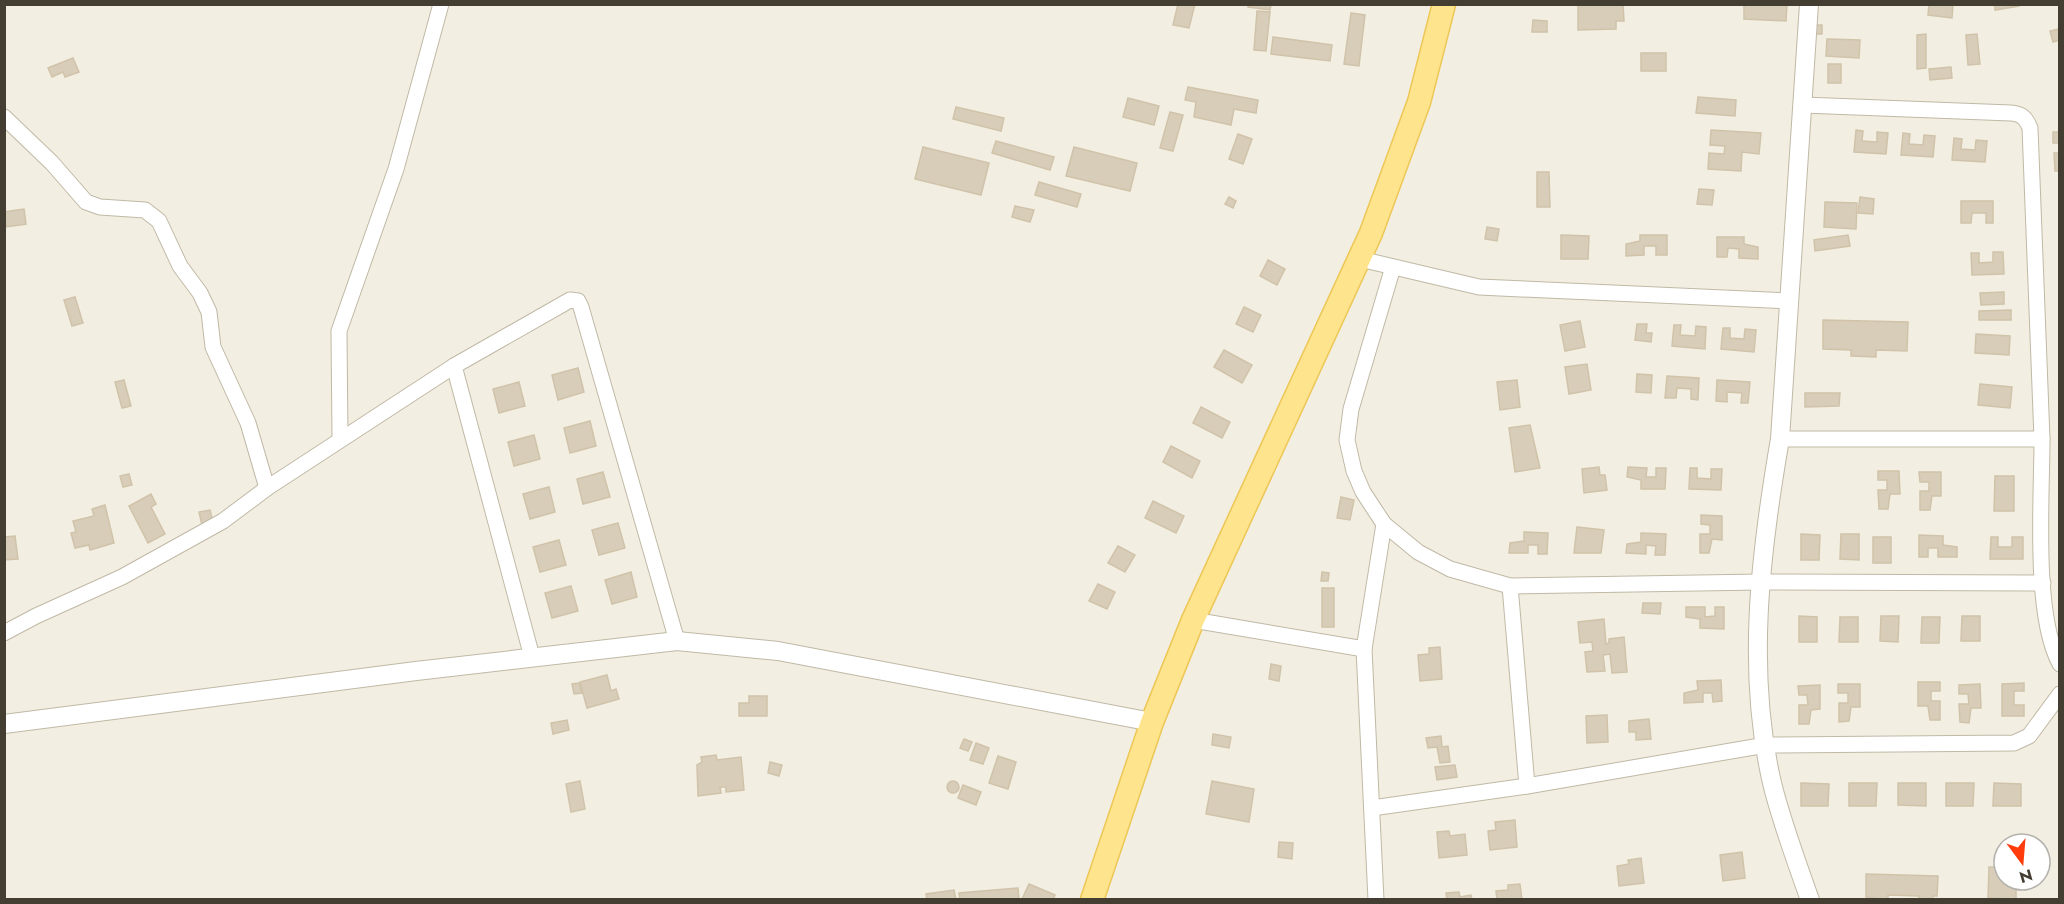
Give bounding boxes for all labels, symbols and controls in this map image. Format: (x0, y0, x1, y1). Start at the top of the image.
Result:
north arrow (1992, 832, 2052, 892)
text: N (2017, 863, 2035, 889)

